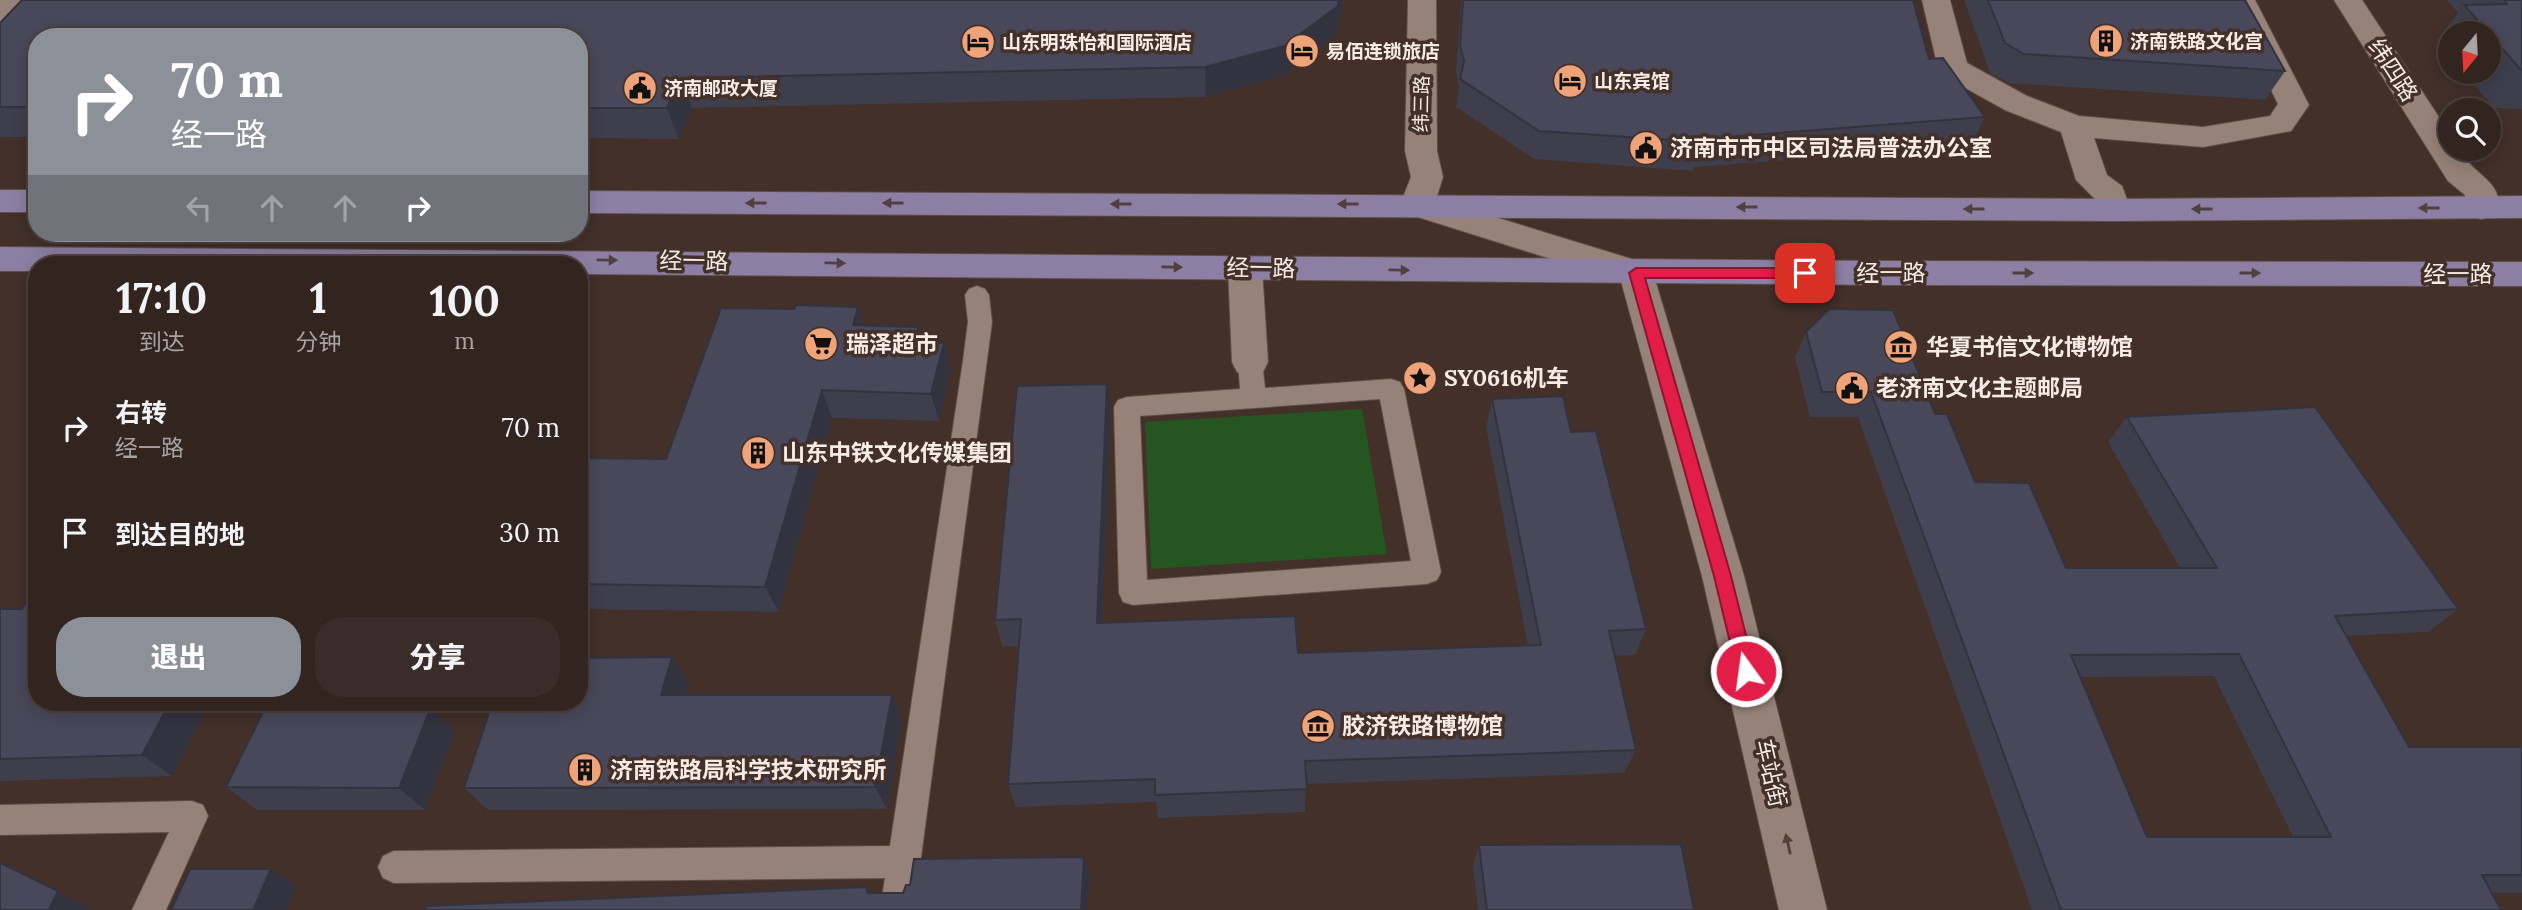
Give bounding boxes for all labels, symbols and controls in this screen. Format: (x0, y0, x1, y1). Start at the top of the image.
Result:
north arrow (2438, 21, 2501, 84)
map controls (2438, 21, 2501, 161)
building icon: 济南铁路文化宫 (2087, 22, 2125, 60)
hotel icon: 山东明珠怡和国际酒店 (959, 23, 997, 61)
place label: 济南铁路文化宫 (2130, 29, 2263, 53)
place label: 山东明珠怡和国际酒店 (1002, 30, 1192, 54)
hotel icon: 易佰连锁旅店 (1283, 32, 1321, 70)
street label: 纬四路 (2362, 33, 2424, 107)
place label: 易佰连锁旅店 (1326, 39, 1440, 63)
text: 70 m (171, 48, 283, 110)
icon: right (56, 56, 147, 147)
hotel icon: 山东宾馆 (1551, 62, 1589, 100)
public building icon: 济南邮政大厦 (621, 69, 659, 107)
place label: 山东宾馆 (1594, 69, 1670, 93)
street label: 纬三路 (1409, 75, 1433, 133)
place label: 济南邮政大厦 (664, 76, 778, 100)
button: search (2438, 98, 2501, 161)
text: 经一路 (171, 114, 267, 155)
public building icon: 济南市市中区司法局普法办公室 (1627, 129, 1665, 167)
place label: 济南市市中区司法局普法办公室 (1670, 133, 1992, 162)
icon: left (180, 189, 218, 227)
icon: ahead (253, 189, 291, 227)
icon: ahead (326, 189, 364, 227)
icon: right (399, 189, 437, 227)
one-way arrow (745, 197, 767, 209)
one-way arrow (882, 197, 904, 209)
one-way arrow (1110, 198, 1132, 210)
one-way arrow (1337, 198, 1359, 210)
one-way arrow (1736, 201, 1758, 213)
one-way arrow (2418, 202, 2440, 214)
one-way arrow (1963, 203, 1985, 215)
one-way arrow (2191, 203, 2213, 215)
pin (1775, 243, 1835, 303)
street label: 经一路 (659, 245, 729, 276)
street label: 经一路 (1226, 252, 1296, 283)
one-way arrow (596, 254, 618, 266)
icon: arrive (1786, 254, 1824, 292)
one-way arrow (824, 257, 846, 269)
street label: 经一路 (1857, 258, 1926, 287)
street label: 经一路 (2424, 259, 2493, 288)
one-way arrow (1161, 261, 1183, 273)
one-way arrow (1388, 264, 1410, 276)
one-way arrow (2012, 267, 2034, 279)
one-way arrow (2240, 267, 2262, 279)
text: 17:10 (116, 271, 207, 325)
text: 1 (310, 271, 327, 325)
text: 100 (429, 274, 500, 328)
supermarket icon: 瑞泽超市 (802, 325, 840, 363)
text: m (454, 326, 475, 355)
text: 到达 (139, 327, 185, 356)
text: 分钟 (295, 327, 341, 356)
museum icon: 华夏书信文化博物馆 (1882, 328, 1920, 366)
place label: 瑞泽超市 (846, 329, 938, 358)
place label: 华夏书信文化博物馆 (1926, 332, 2133, 361)
place icon: SY0616机车 (1401, 359, 1439, 397)
place label: SY0616机车 (1444, 363, 1569, 392)
public building icon: 老济南文化主题邮局 (1833, 369, 1871, 407)
place label: 老济南文化主题邮局 (1876, 373, 2083, 402)
text: 右转 (115, 396, 167, 429)
icon: right (56, 409, 94, 447)
text: 70 m (502, 411, 560, 444)
text: 经一路 (115, 433, 184, 462)
building icon: 山东中铁文化传媒集团 (739, 434, 777, 472)
place label: 山东中铁文化传媒集团 (782, 438, 1012, 467)
icon: arrive (56, 514, 94, 552)
text: 30 m (499, 516, 560, 549)
text: 到达目的地 (115, 518, 245, 551)
button: 退出 (56, 617, 301, 697)
button: 分享 (315, 617, 560, 697)
position arrow (1709, 634, 1783, 708)
museum icon: 胶济铁路博物馆 (1299, 707, 1337, 745)
place label: 胶济铁路博物馆 (1342, 711, 1503, 740)
street label: 车站街 (1750, 736, 1793, 810)
building icon: 济南铁路局科学技术研究所 (566, 751, 604, 789)
place label: 济南铁路局科学技术研究所 (610, 755, 886, 784)
one-way arrow (1782, 832, 1793, 854)

